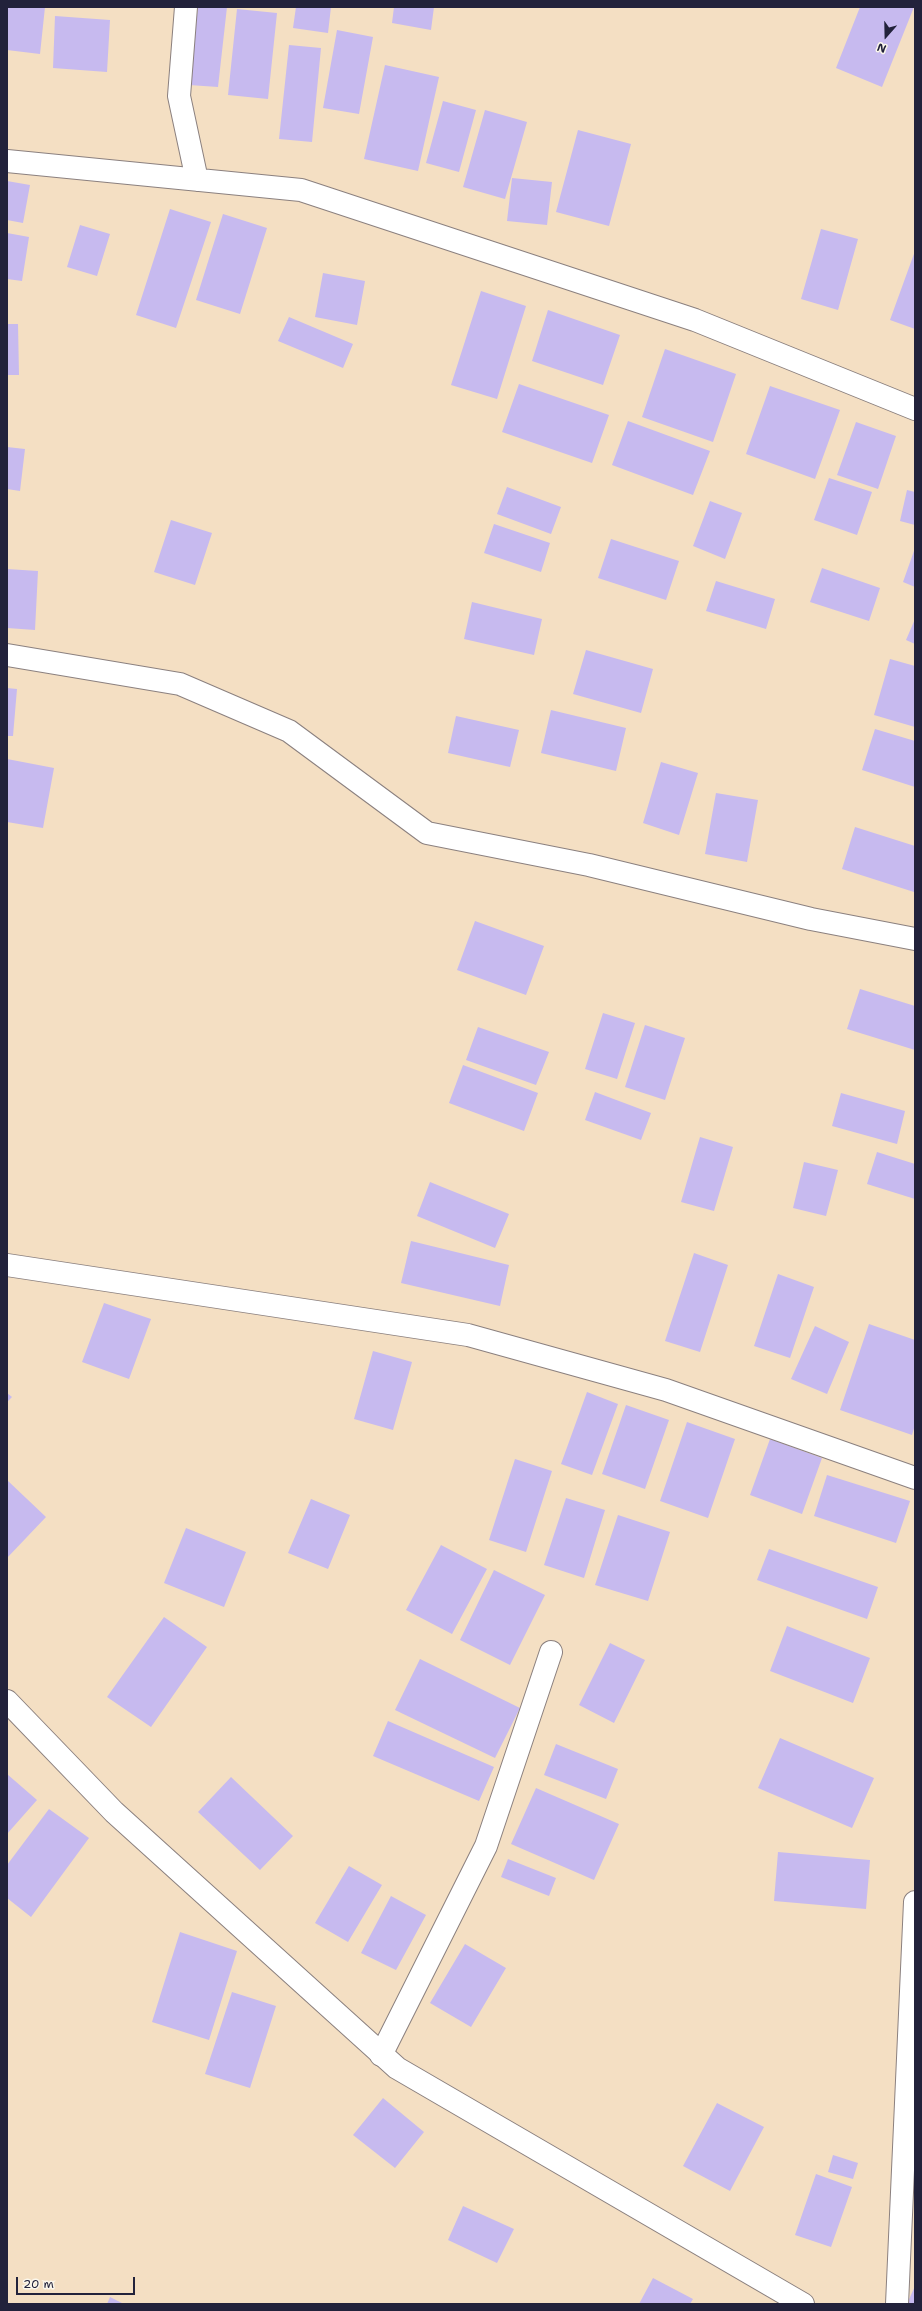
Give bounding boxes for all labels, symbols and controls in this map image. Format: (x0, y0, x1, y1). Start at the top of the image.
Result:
north arrow (866, 16, 906, 56)
text: N (875, 39, 888, 56)
scale bar (18, 2269, 137, 2295)
text: 20 m (23, 2276, 54, 2292)

